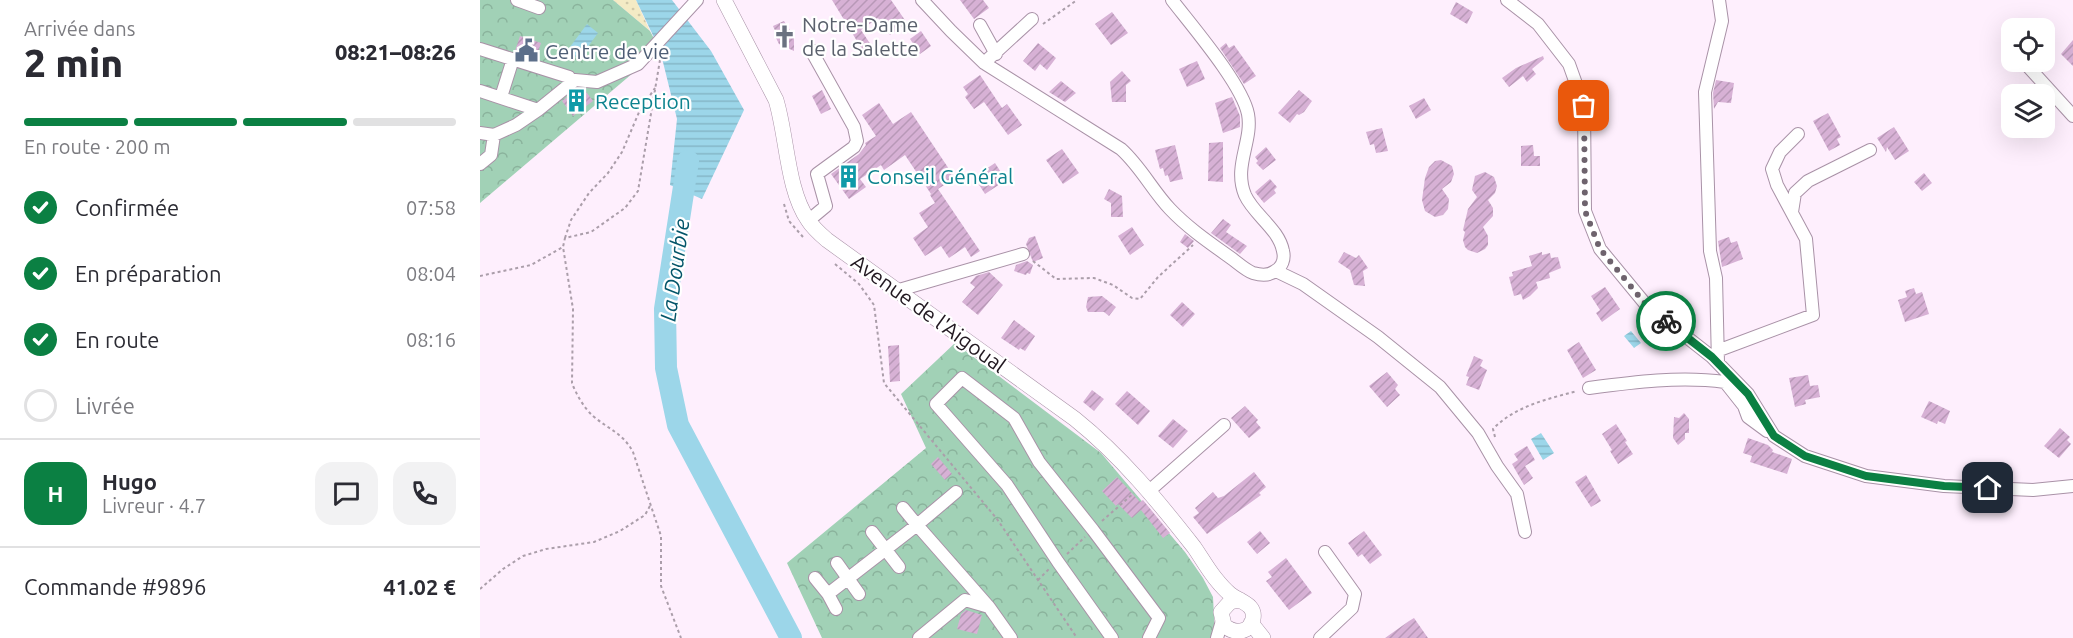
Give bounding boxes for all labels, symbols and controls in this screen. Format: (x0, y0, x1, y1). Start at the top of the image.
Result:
place label: Notre-Dame de la Salette (802, 12, 919, 60)
text: Arrivée dans (24, 17, 135, 40)
map controls (2001, 18, 2055, 138)
button: locate (2001, 18, 2055, 72)
church icon: Notre-Dame de la Salette (771, 23, 797, 49)
public building icon: Centre de vie (514, 38, 540, 64)
text: 08:21–08:26 (335, 39, 456, 64)
place label: Centre de vie (545, 39, 670, 63)
text: 2 min (24, 41, 123, 84)
pin (1558, 80, 1609, 131)
button: layers (2001, 84, 2055, 138)
building icon: Reception (564, 88, 590, 114)
place label: Reception (595, 89, 691, 113)
icon: bag (1567, 89, 1600, 122)
text: En route · 200 m (24, 135, 171, 158)
building icon: Conseil Général (836, 163, 862, 189)
place label: Conseil Général (867, 164, 1014, 188)
icon: check (24, 191, 57, 224)
text: Confirmée (75, 195, 179, 220)
text: 07:58 (406, 196, 456, 219)
water label: La Dourbie (654, 217, 694, 323)
street label: Avenue de l'Aigoual (847, 249, 1011, 377)
icon: check (24, 257, 57, 290)
text: En préparation (75, 261, 222, 286)
text: 08:04 (406, 262, 456, 285)
courier (1636, 291, 1696, 351)
icon: bike (1650, 305, 1683, 338)
icon: check (24, 323, 57, 356)
text: En route (75, 327, 159, 352)
text: 08:16 (406, 328, 456, 351)
text: Livrée (75, 393, 135, 418)
button: chat (315, 462, 378, 525)
button: phone (393, 462, 456, 525)
pin (1962, 462, 2013, 513)
text: Hugo (102, 469, 157, 494)
icon: home (1971, 471, 2004, 504)
text: H (48, 481, 63, 506)
text: Livreur · 4.7 (102, 494, 206, 517)
text: Commande #9896 (24, 574, 206, 599)
text: 41.02 € (383, 574, 456, 599)

